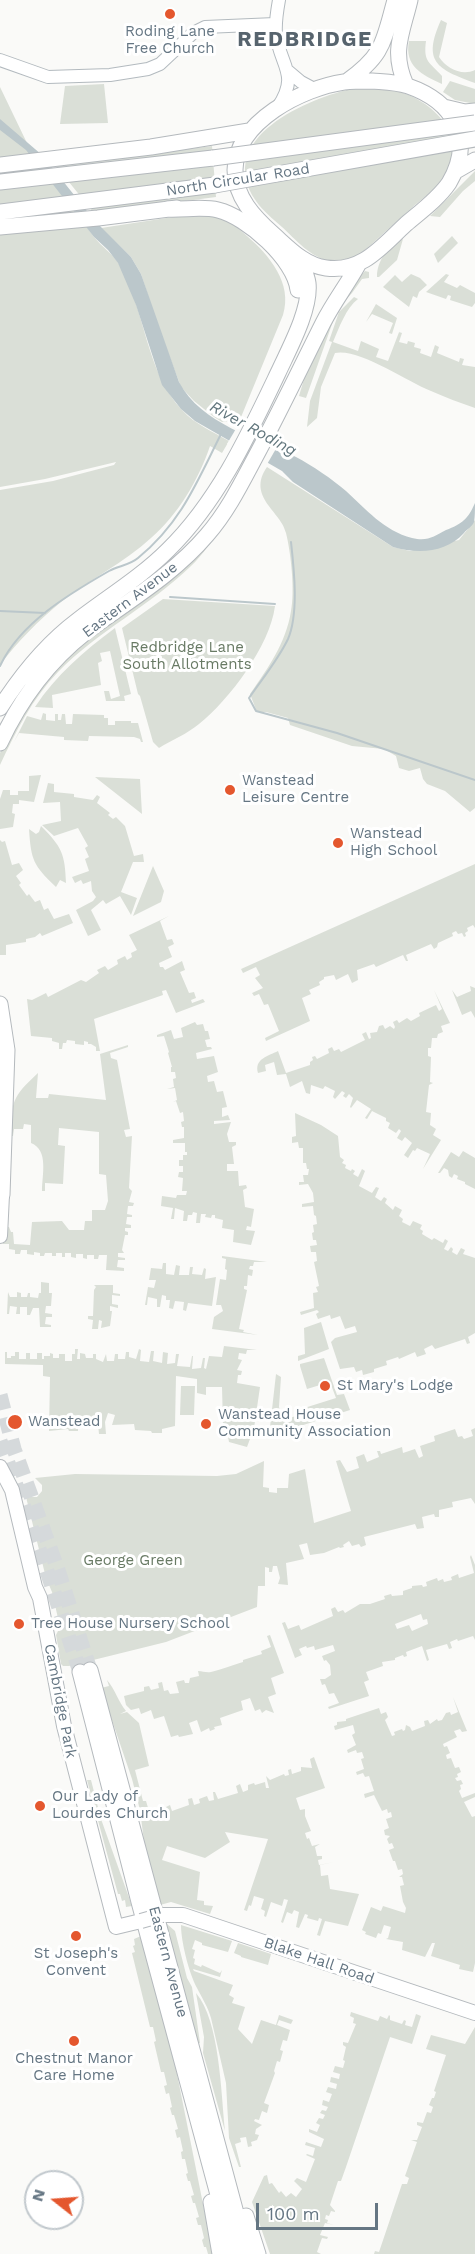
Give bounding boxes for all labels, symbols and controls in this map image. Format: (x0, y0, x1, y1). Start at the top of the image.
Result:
marker: Roding Lane Free Church (163, 7, 177, 21)
place label: Roding Lane Free Church (125, 23, 215, 58)
district label: REDBRIDGE (237, 27, 373, 53)
street label: North Circular Road (165, 160, 311, 200)
water label: River Roding (206, 397, 300, 461)
street label: Eastern Avenue (79, 558, 181, 642)
park label: Redbridge Lane South Allotments (122, 639, 252, 674)
place label: Wanstead Leisure Centre (242, 772, 349, 807)
marker: Wanstead Leisure Centre (223, 783, 237, 797)
place label: Wanstead High School (350, 825, 437, 860)
marker: Wanstead High School (331, 836, 345, 850)
place label: St Mary's Lodge (337, 1377, 453, 1395)
marker: St Mary's Lodge (318, 1379, 332, 1393)
place label: Wanstead House Community Association (218, 1406, 391, 1441)
marker: Wanstead (6, 1413, 24, 1431)
place label: Wanstead (28, 1413, 100, 1431)
marker: Wanstead House Community Association (199, 1417, 213, 1431)
park label: George Green (83, 1552, 183, 1570)
place label: Tree House Nursery School (31, 1615, 230, 1633)
marker: Tree House Nursery School (12, 1617, 26, 1631)
street label: Cambridge Park (40, 1642, 80, 1760)
place label: Our Lady of Lourdes Church (52, 1788, 168, 1823)
marker: Our Lady of Lourdes Church (33, 1799, 47, 1813)
street label: Eastern Avenue (144, 1904, 192, 2020)
marker: St Joseph's Convent (69, 1929, 83, 1943)
street label: Blake Hall Road (262, 1934, 376, 1988)
place label: St Joseph's Convent (34, 1945, 118, 1980)
marker: Chestnut Manor Care Home (67, 2034, 81, 2048)
place label: Chestnut Manor Care Home (15, 2050, 133, 2085)
north arrow (24, 2170, 84, 2230)
text: N (27, 2187, 49, 2204)
scale bar (259, 2191, 380, 2229)
text: 100 m (267, 2203, 320, 2224)

